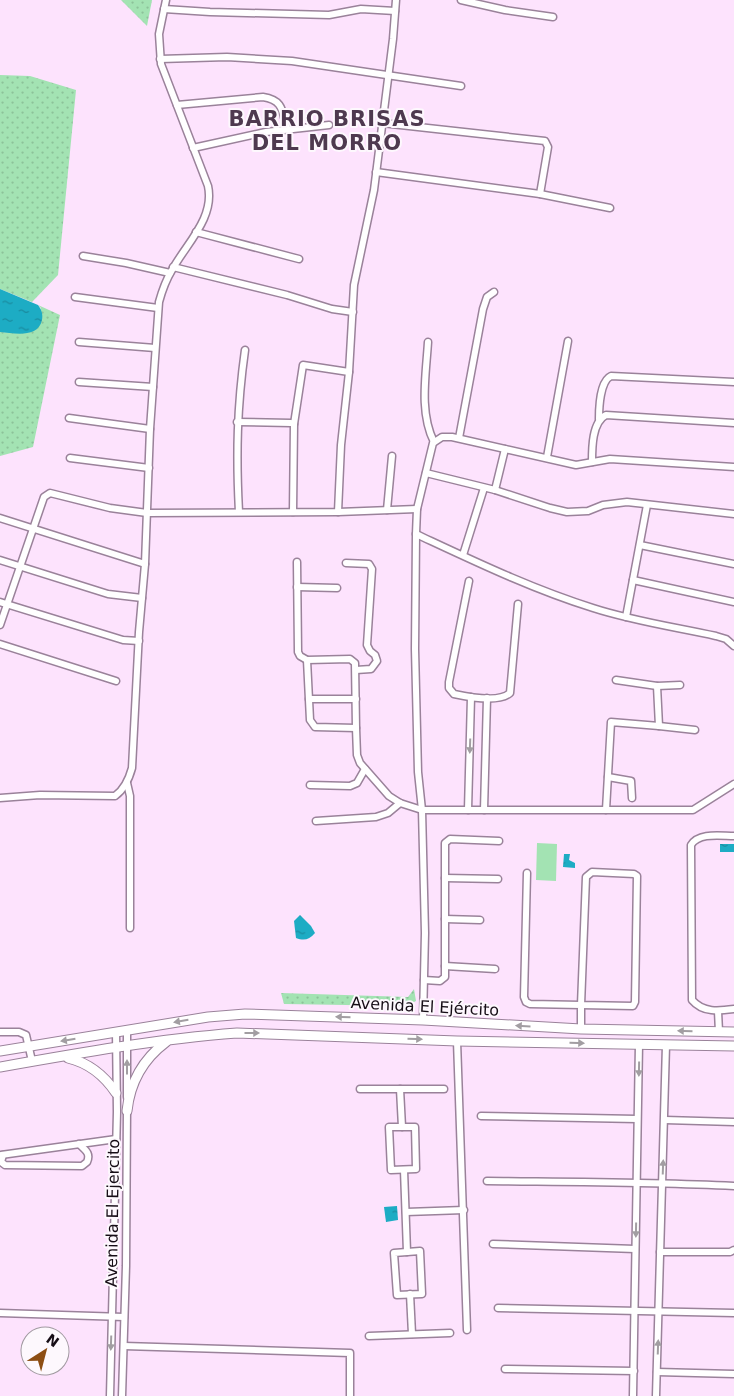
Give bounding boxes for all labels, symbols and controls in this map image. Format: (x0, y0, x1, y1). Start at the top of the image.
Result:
district label: BARRIO BRISAS DEL MORRO (228, 107, 426, 155)
one-way arrow (465, 738, 473, 754)
street label: Avenida El Ejército (350, 993, 500, 1020)
one-way arrow (335, 1013, 351, 1021)
one-way arrow (173, 1018, 189, 1026)
one-way arrow (515, 1021, 531, 1029)
one-way arrow (677, 1027, 693, 1035)
one-way arrow (244, 1029, 260, 1037)
one-way arrow (407, 1035, 423, 1043)
one-way arrow (60, 1036, 76, 1044)
one-way arrow (569, 1039, 585, 1047)
one-way arrow (123, 1059, 131, 1075)
one-way arrow (635, 1061, 643, 1077)
street label: Avenida El Ejercito (102, 1139, 123, 1287)
one-way arrow (659, 1159, 667, 1175)
one-way arrow (632, 1222, 640, 1238)
north arrow (20, 1326, 70, 1376)
text: N (43, 1331, 62, 1350)
one-way arrow (107, 1335, 115, 1351)
one-way arrow (654, 1339, 662, 1355)

